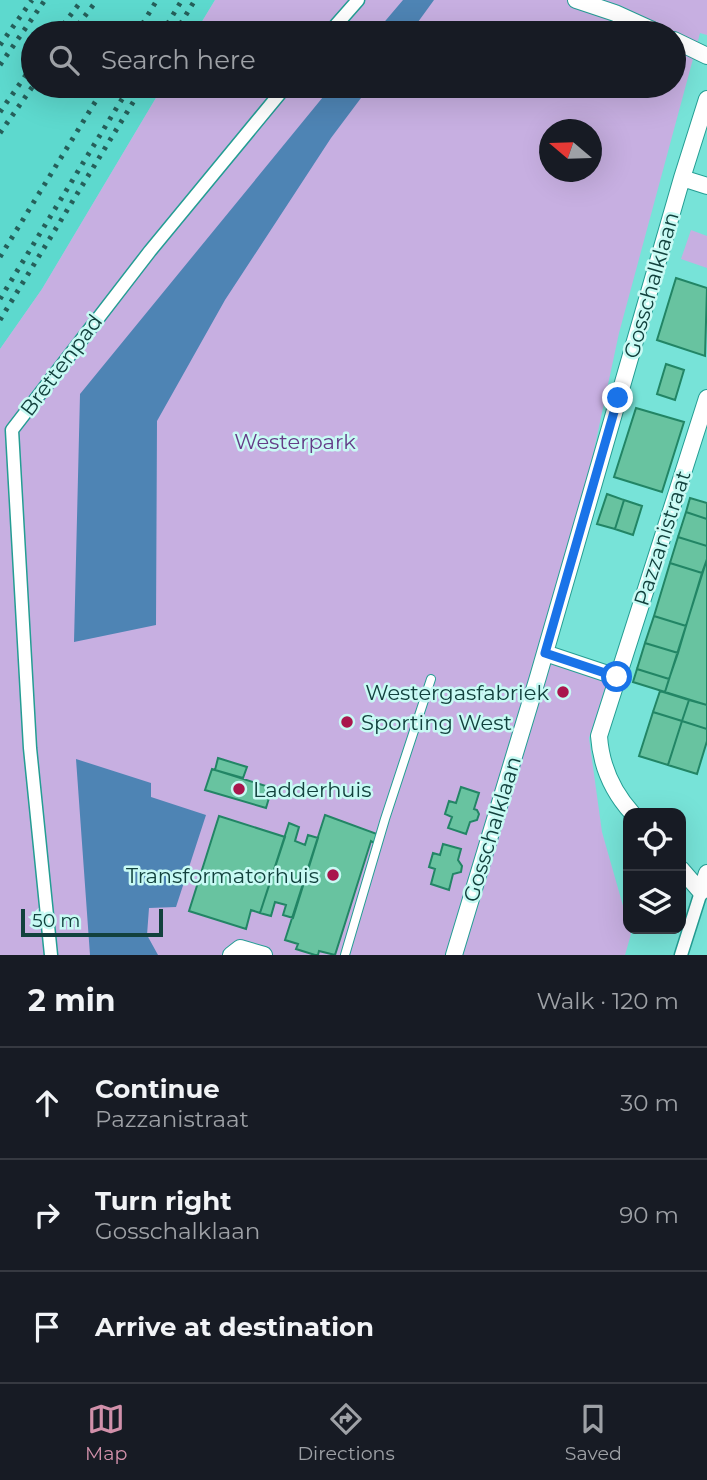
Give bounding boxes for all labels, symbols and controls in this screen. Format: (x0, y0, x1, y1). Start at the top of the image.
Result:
search box (21, 21, 686, 98)
icon: search (45, 41, 83, 79)
text: Search here (101, 44, 256, 76)
north arrow (539, 119, 602, 182)
street label: Gosschalklaan (618, 209, 684, 361)
street label: Brettenpad (15, 309, 107, 421)
route end (602, 382, 633, 413)
park label: Westerpark (234, 429, 356, 454)
street label: Pazzanistraat (628, 467, 696, 609)
route start (601, 661, 632, 692)
place label: Westergasfabriek (365, 680, 549, 705)
marker: Westergasfabriek (555, 684, 571, 700)
place label: Sporting West (361, 710, 512, 735)
marker: Sporting West (339, 714, 355, 730)
street label: Gosschalklaan (458, 753, 526, 905)
place label: Ladderhuis (253, 777, 371, 802)
marker: Ladderhuis (231, 781, 247, 797)
map controls (623, 808, 686, 934)
button: locate (623, 808, 686, 871)
place label: Transformatorhuis (126, 863, 319, 888)
marker: Transformatorhuis (325, 867, 341, 883)
button: layers (623, 871, 686, 934)
scale bar (21, 906, 163, 938)
text: 50 m (32, 909, 80, 932)
text: 2 min (28, 982, 115, 1019)
text: Walk · 120 m (536, 987, 679, 1015)
text: Continue (95, 1073, 220, 1105)
icon: ahead (28, 1084, 66, 1122)
text: 30 m (620, 1089, 679, 1117)
text: Pazzanistraat (95, 1105, 249, 1133)
text: Turn right (95, 1185, 231, 1217)
icon: right (28, 1196, 66, 1234)
text: 90 m (619, 1201, 679, 1229)
text: Gosschalklaan (95, 1217, 260, 1245)
icon: arrive (28, 1308, 66, 1346)
text: Arrive at destination (95, 1311, 374, 1343)
tab: Map (85, 1400, 127, 1465)
tab: Directions (297, 1400, 395, 1465)
tab: Saved (565, 1400, 622, 1465)

